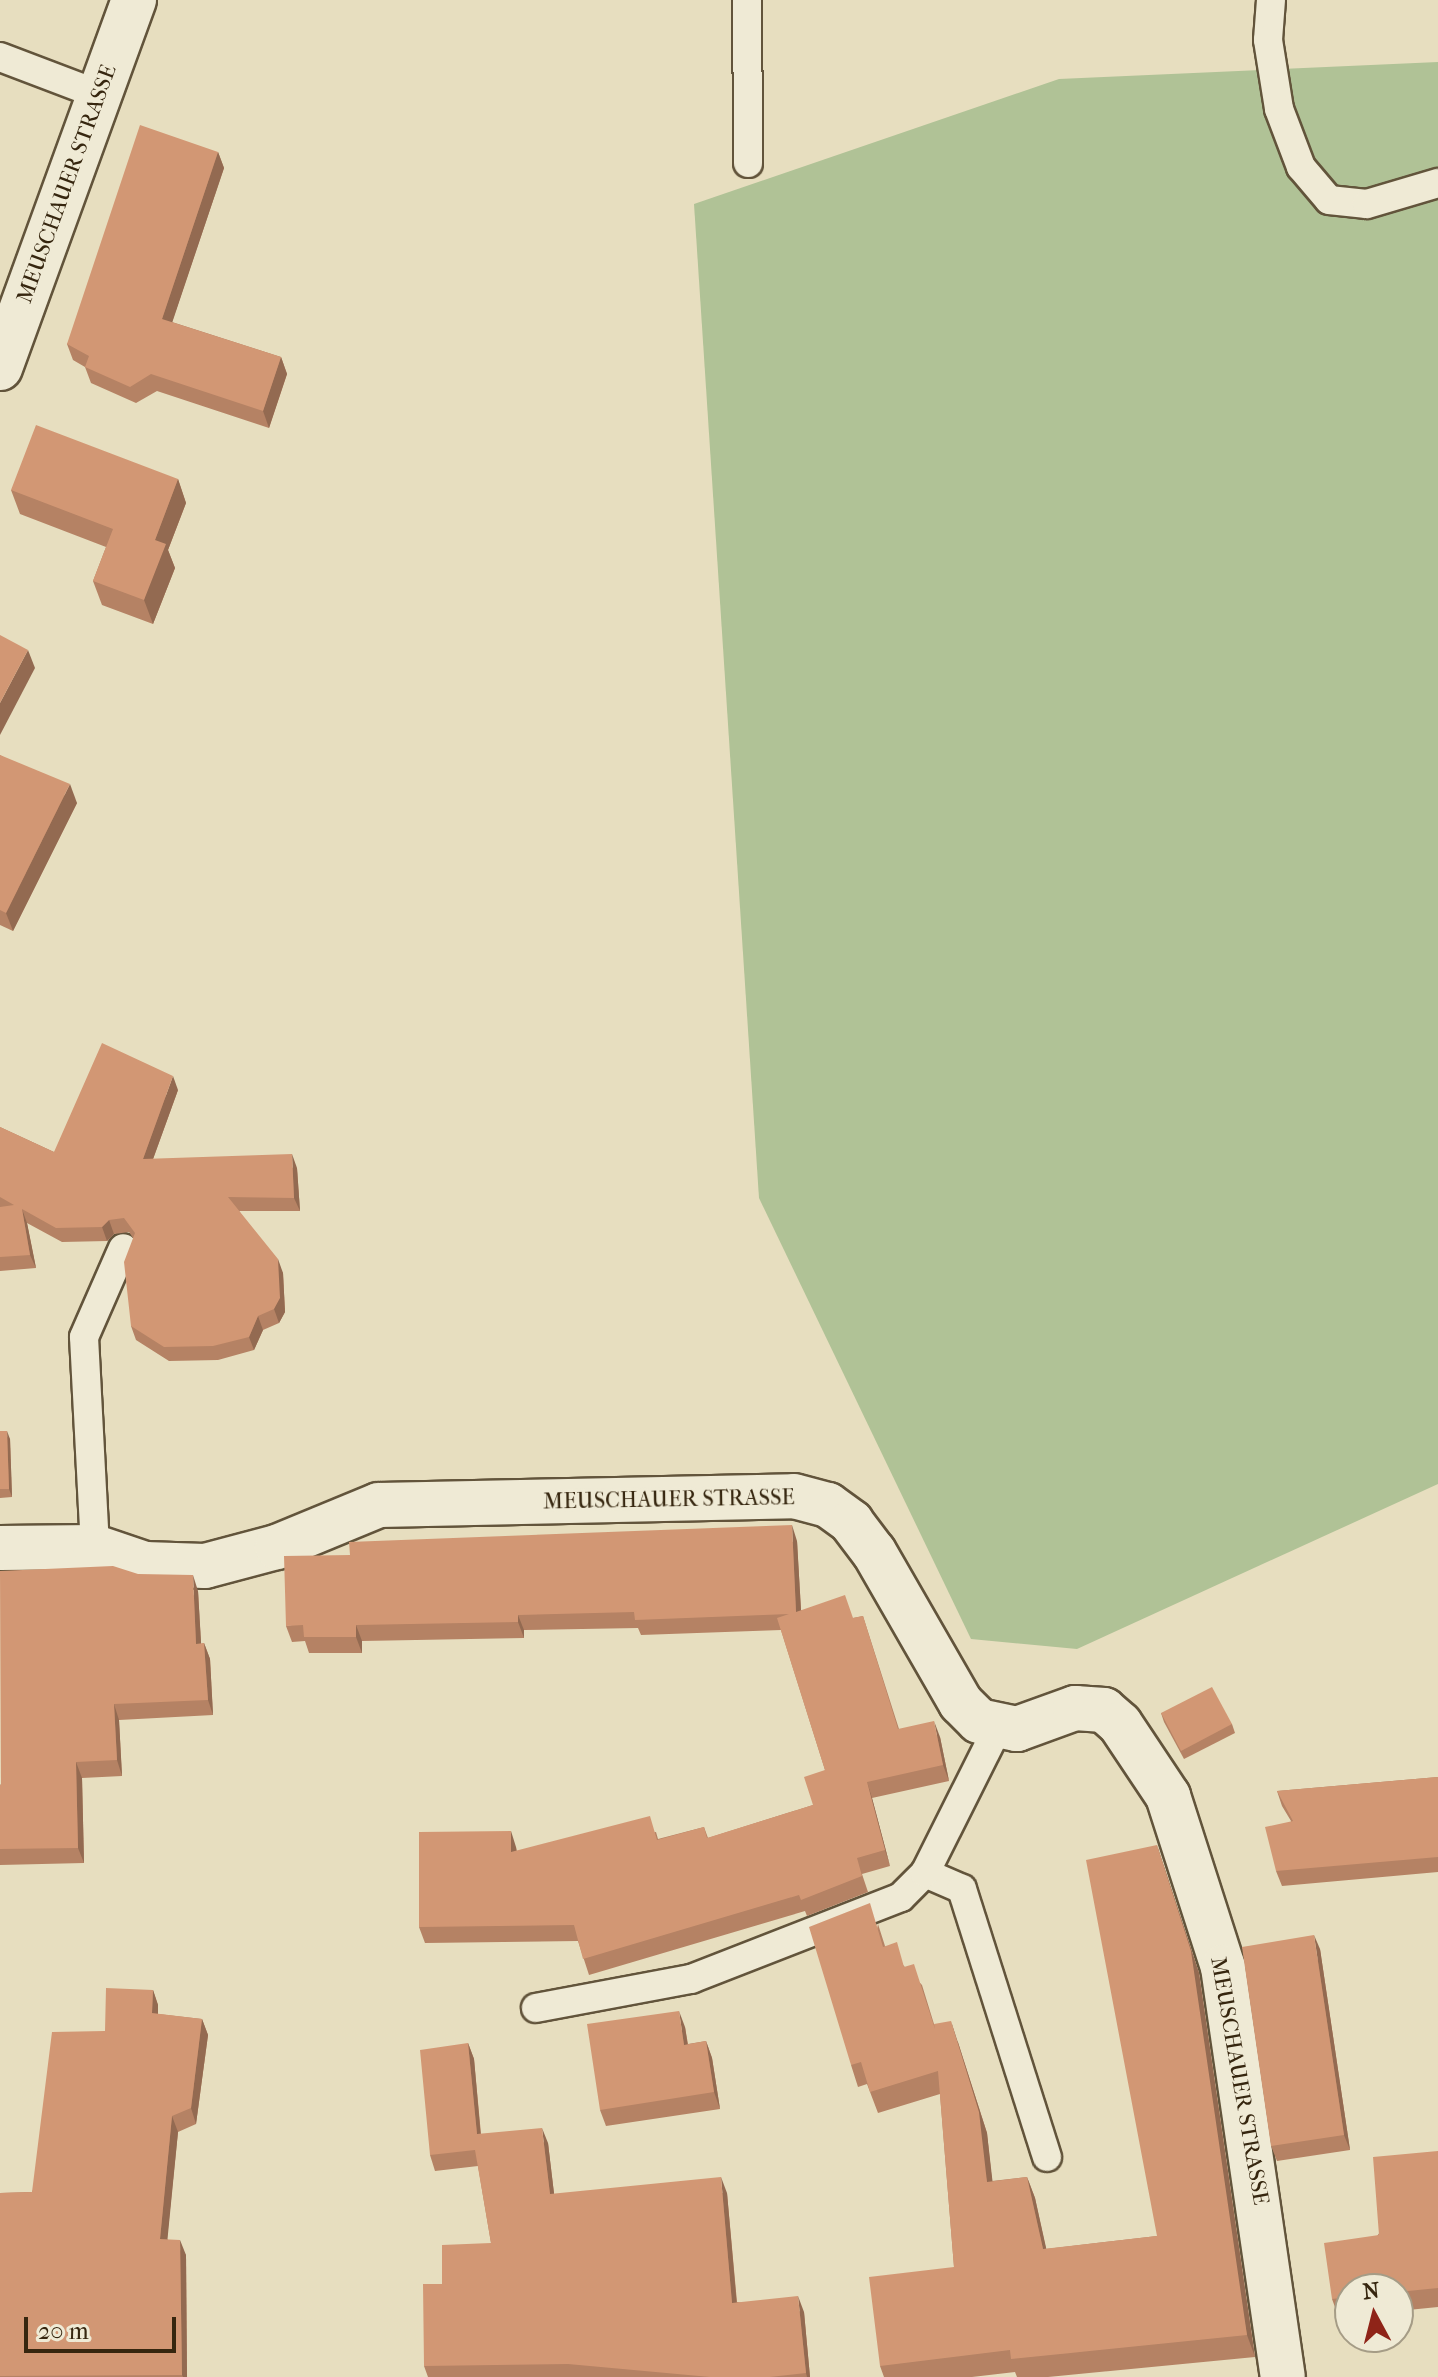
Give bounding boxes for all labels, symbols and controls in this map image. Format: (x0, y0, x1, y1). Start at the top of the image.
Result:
street label: MEUSCHAUER STRASSE (12, 61, 122, 307)
street label: MEUSCHAUER STRASSE (543, 1485, 795, 1515)
street label: MEUSCHAUER STRASSE (1204, 1955, 1274, 2207)
north arrow (1334, 2273, 1414, 2353)
text: N (1361, 2277, 1381, 2305)
scale bar (28, 2301, 180, 2351)
text: 20 m (38, 2317, 89, 2345)

